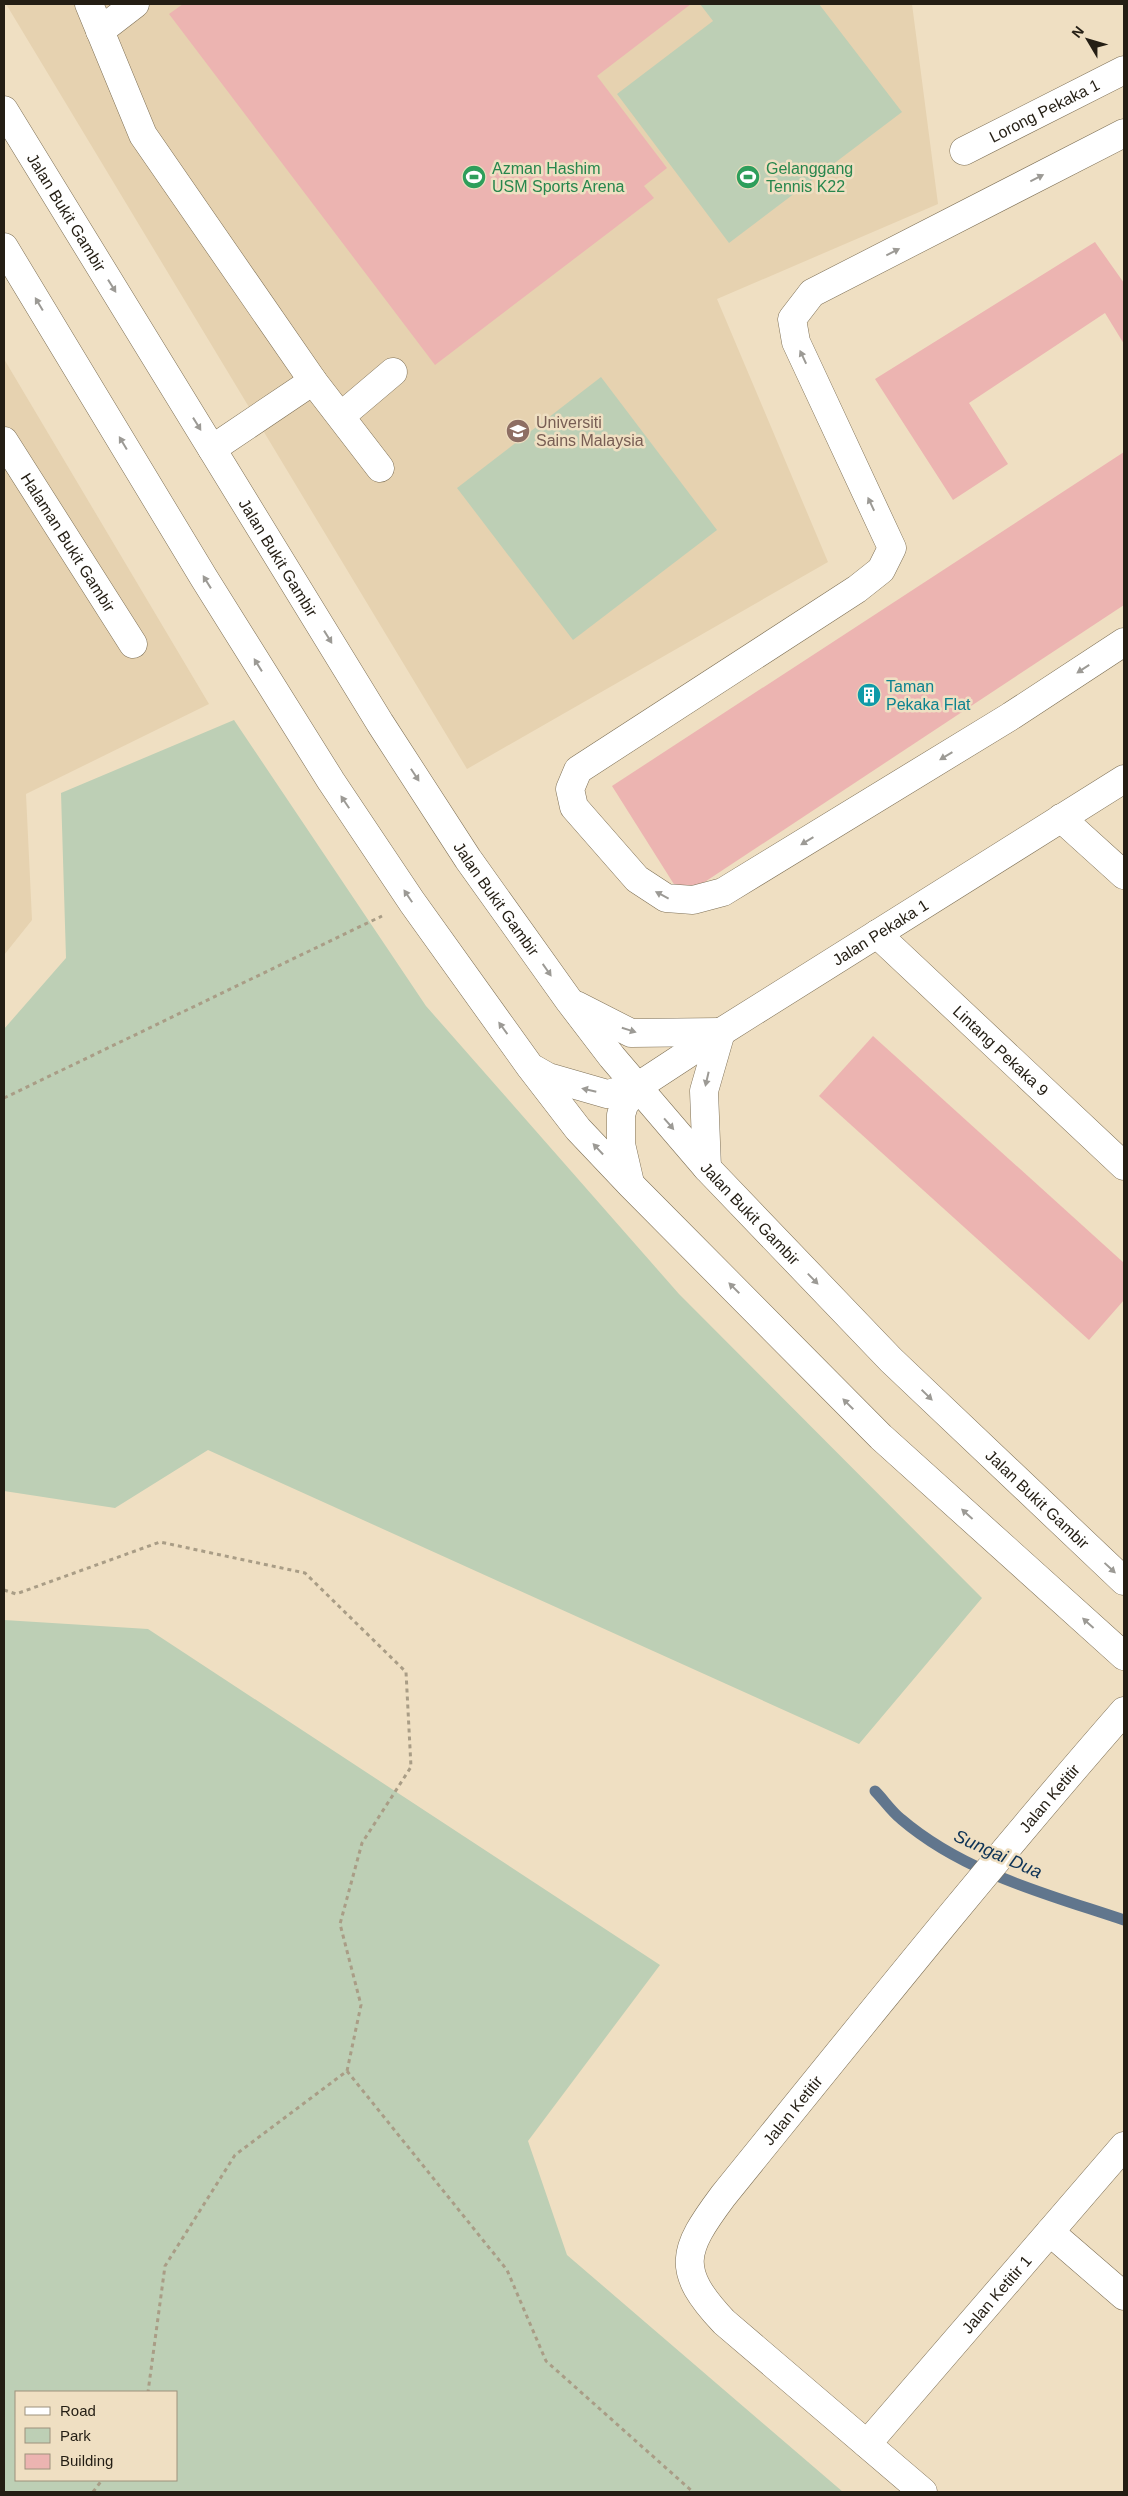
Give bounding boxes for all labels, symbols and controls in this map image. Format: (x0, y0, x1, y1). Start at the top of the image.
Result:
north arrow (1063, 15, 1113, 65)
text: N (1068, 23, 1087, 41)
street label: Lorong Pekaka 1 (987, 76, 1102, 146)
street label: Jalan Bukit Gambir (24, 150, 109, 275)
place label: Azman Hashim USM Sports Arena (492, 160, 625, 195)
place label: Gelanggang Tennis K22 (766, 160, 853, 195)
sports icon: Azman Hashim USM Sports Arena (461, 164, 487, 190)
sports icon: Gelanggang Tennis K22 (735, 164, 761, 190)
one-way arrow (1030, 174, 1044, 182)
one-way arrow (885, 248, 900, 256)
one-way arrow (107, 279, 116, 292)
one-way arrow (34, 298, 43, 311)
one-way arrow (799, 349, 807, 364)
place label: Universiti Sains Malaysia (536, 414, 644, 449)
one-way arrow (192, 418, 201, 431)
school or university icon: Universiti Sains Malaysia (505, 418, 531, 444)
one-way arrow (118, 437, 127, 450)
street label: Halaman Bukit Gambir (18, 470, 119, 616)
street label: Jalan Bukit Gambir (235, 496, 321, 620)
one-way arrow (867, 497, 875, 511)
one-way arrow (202, 576, 211, 589)
one-way arrow (323, 631, 332, 644)
one-way arrow (253, 658, 263, 671)
one-way arrow (1077, 664, 1090, 674)
place label: Taman Pekaka Flat (886, 678, 971, 713)
building icon: Taman Pekaka Flat (856, 682, 882, 708)
one-way arrow (940, 751, 953, 761)
one-way arrow (410, 768, 419, 781)
one-way arrow (340, 795, 350, 809)
one-way arrow (801, 836, 814, 845)
street label: Jalan Bukit Gambir (450, 839, 543, 960)
one-way arrow (403, 889, 413, 903)
one-way arrow (654, 891, 669, 899)
street label: Jalan Pekaka 1 (830, 896, 931, 969)
one-way arrow (542, 963, 552, 977)
street label: Lintang Pekaka 9 (950, 1002, 1052, 1099)
one-way arrow (498, 1021, 508, 1035)
one-way arrow (622, 1027, 637, 1035)
one-way arrow (703, 1071, 711, 1086)
one-way arrow (582, 1086, 597, 1094)
one-way arrow (663, 1117, 675, 1129)
one-way arrow (592, 1144, 604, 1156)
street label: Jalan Bukit Gambir (697, 1159, 804, 1269)
one-way arrow (807, 1273, 819, 1285)
one-way arrow (728, 1283, 740, 1295)
one-way arrow (921, 1389, 933, 1401)
one-way arrow (842, 1398, 854, 1410)
street label: Jalan Bukit Gambir (982, 1447, 1093, 1553)
one-way arrow (962, 1508, 974, 1520)
one-way arrow (1103, 1562, 1115, 1574)
one-way arrow (1082, 1618, 1094, 1629)
street label: Jalan Ketitir (1016, 1761, 1084, 1836)
water label: Sungai Dua (951, 1826, 1045, 1882)
street label: Jalan Ketitir (760, 2072, 826, 2148)
street label: Jalan Ketitir 1 (959, 2252, 1035, 2337)
legend (15, 2391, 178, 2481)
text: Road (60, 2402, 96, 2419)
text: Park (60, 2427, 91, 2444)
text: Building (60, 2452, 113, 2469)

